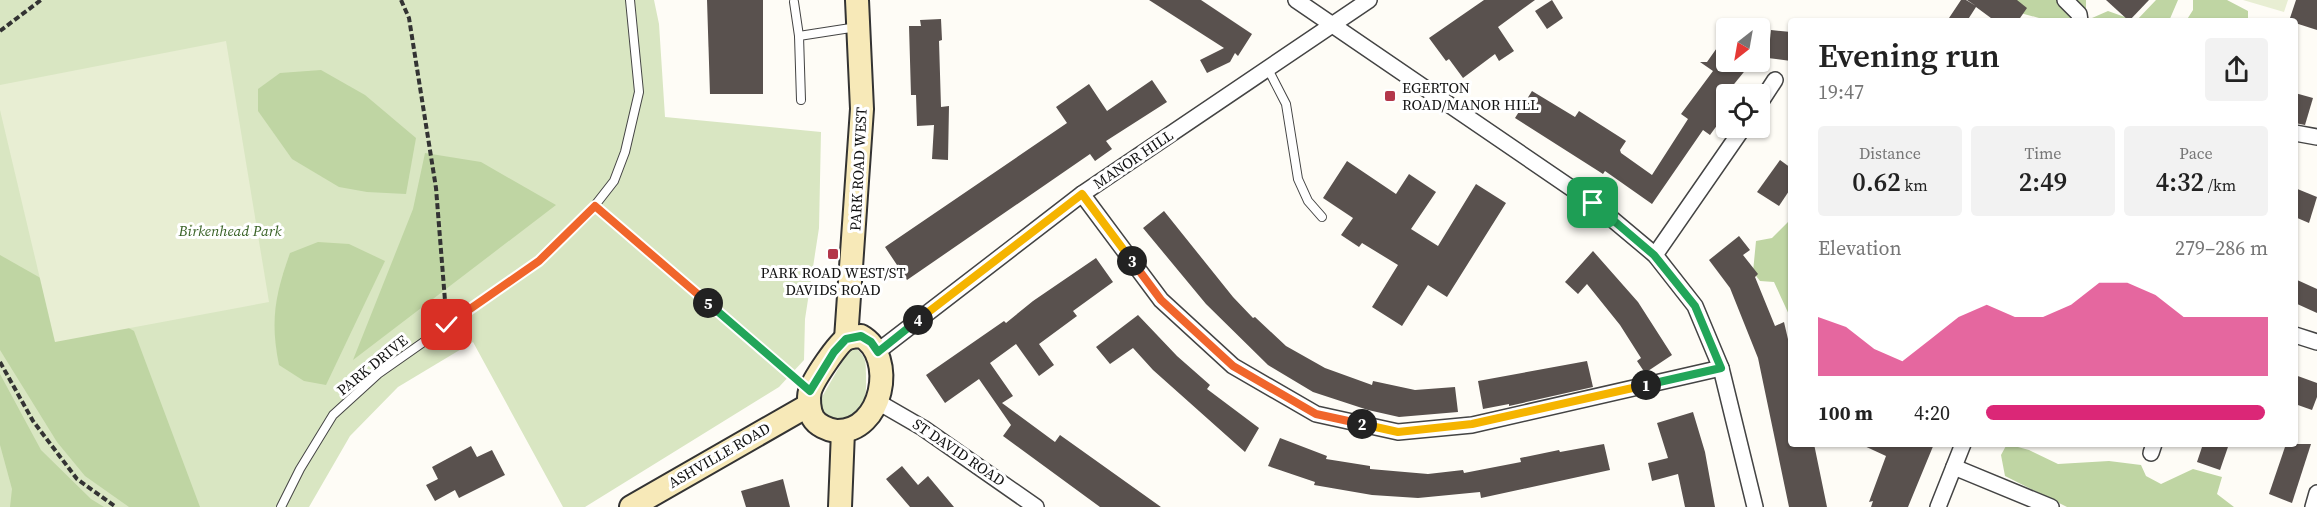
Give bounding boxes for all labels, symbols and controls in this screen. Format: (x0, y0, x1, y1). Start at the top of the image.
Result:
north arrow (1716, 18, 1770, 72)
map controls (1716, 18, 1770, 138)
text: Evening run (1818, 33, 2000, 78)
button: share (2205, 38, 2268, 101)
place label: EGERTON ROAD/MANOR HILL (1402, 77, 1539, 115)
text: 19:47 (1818, 78, 1864, 106)
button: locate (1716, 84, 1770, 138)
marker: EGERTON ROAD/MANOR HILL (1383, 89, 1397, 103)
street label: PARK ROAD WEST (844, 107, 872, 231)
street label: MANOR HILL (1089, 124, 1177, 194)
text: Distance (1859, 142, 1921, 164)
text: Time (2024, 142, 2062, 164)
text: Pace (2179, 142, 2213, 164)
text: 0.62 (1852, 164, 1901, 200)
text: 2:49 (2019, 164, 2067, 200)
text: 4:32 (2156, 164, 2204, 200)
text: km (1901, 174, 1928, 196)
text: /km (2204, 174, 2236, 196)
pin (1567, 177, 1618, 228)
icon: arrive (1576, 186, 1609, 219)
park label: Birkenhead Park (177, 220, 282, 241)
text: Elevation (1818, 234, 1902, 262)
text: 279–286 m (2175, 234, 2268, 262)
pin: 3 (1117, 246, 1147, 276)
marker: PARK ROAD WEST/ST DAVIDS ROAD (826, 247, 840, 261)
text: 3 (1128, 250, 1136, 272)
place label: PARK ROAD WEST/ST DAVIDS ROAD (761, 262, 905, 300)
pin: 5 (693, 288, 723, 318)
text: 5 (704, 292, 712, 314)
pin (421, 299, 472, 350)
pin: 4 (903, 305, 933, 335)
icon: check (430, 308, 463, 341)
text: 4 (914, 309, 922, 331)
street label: PARK DRIVE (332, 330, 412, 400)
pin: 1 (1631, 370, 1661, 400)
text: 1 (1642, 374, 1650, 396)
text: 100 m (1818, 399, 1873, 427)
text: 4:20 (1914, 399, 1950, 427)
pin: 2 (1347, 409, 1377, 439)
street label: ST DAVID ROAD (909, 413, 1009, 491)
text: 2 (1358, 413, 1366, 435)
street label: ASHVILLE ROAD (664, 417, 774, 493)

